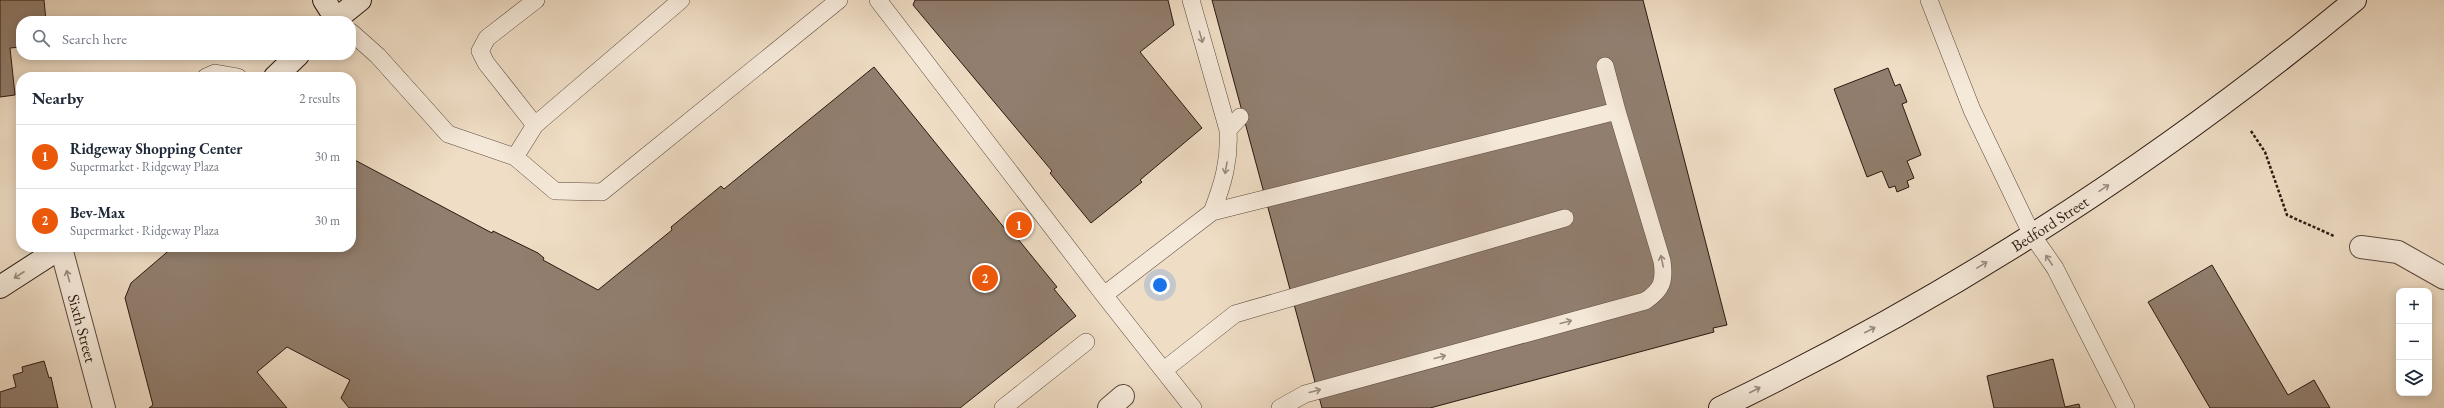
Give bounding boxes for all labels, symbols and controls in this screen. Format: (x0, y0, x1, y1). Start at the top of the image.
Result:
search box (16, 16, 356, 60)
icon: search (30, 27, 52, 49)
text: Search here (62, 29, 127, 48)
one-way arrow (1198, 31, 1205, 44)
text: Nearby (32, 87, 84, 109)
text: 2 results (299, 90, 340, 107)
text: Ridgeway Shopping Center (70, 139, 243, 158)
text: 1 (42, 148, 48, 165)
text: 30 m (315, 148, 340, 165)
text: Supermarket · Ridgeway Plaza (70, 158, 219, 175)
one-way arrow (1222, 162, 1230, 175)
one-way arrow (2098, 183, 2110, 191)
street label: Bedford Street (2007, 191, 2092, 256)
text: Bev-Max (70, 203, 125, 222)
pin: 1 (1006, 210, 1032, 240)
text: 2 (42, 212, 48, 229)
text: 30 m (315, 212, 340, 229)
text: Supermarket · Ridgeway Plaza (70, 222, 219, 239)
one-way arrow (1657, 255, 1665, 268)
one-way arrow (2045, 255, 2053, 266)
one-way arrow (1976, 260, 1988, 268)
pin: 2 (972, 263, 998, 293)
one-way arrow (14, 270, 25, 279)
one-way arrow (64, 270, 71, 283)
your location (1150, 275, 1170, 295)
map controls (2396, 288, 2432, 396)
button: + (2396, 288, 2432, 324)
street label: Sixth Street (63, 292, 102, 365)
one-way arrow (1559, 318, 1572, 326)
button: − (2396, 324, 2432, 360)
one-way arrow (1864, 326, 1876, 334)
one-way arrow (1433, 353, 1446, 360)
button: layers (2396, 360, 2432, 396)
one-way arrow (1749, 386, 1761, 393)
one-way arrow (1308, 387, 1321, 394)

